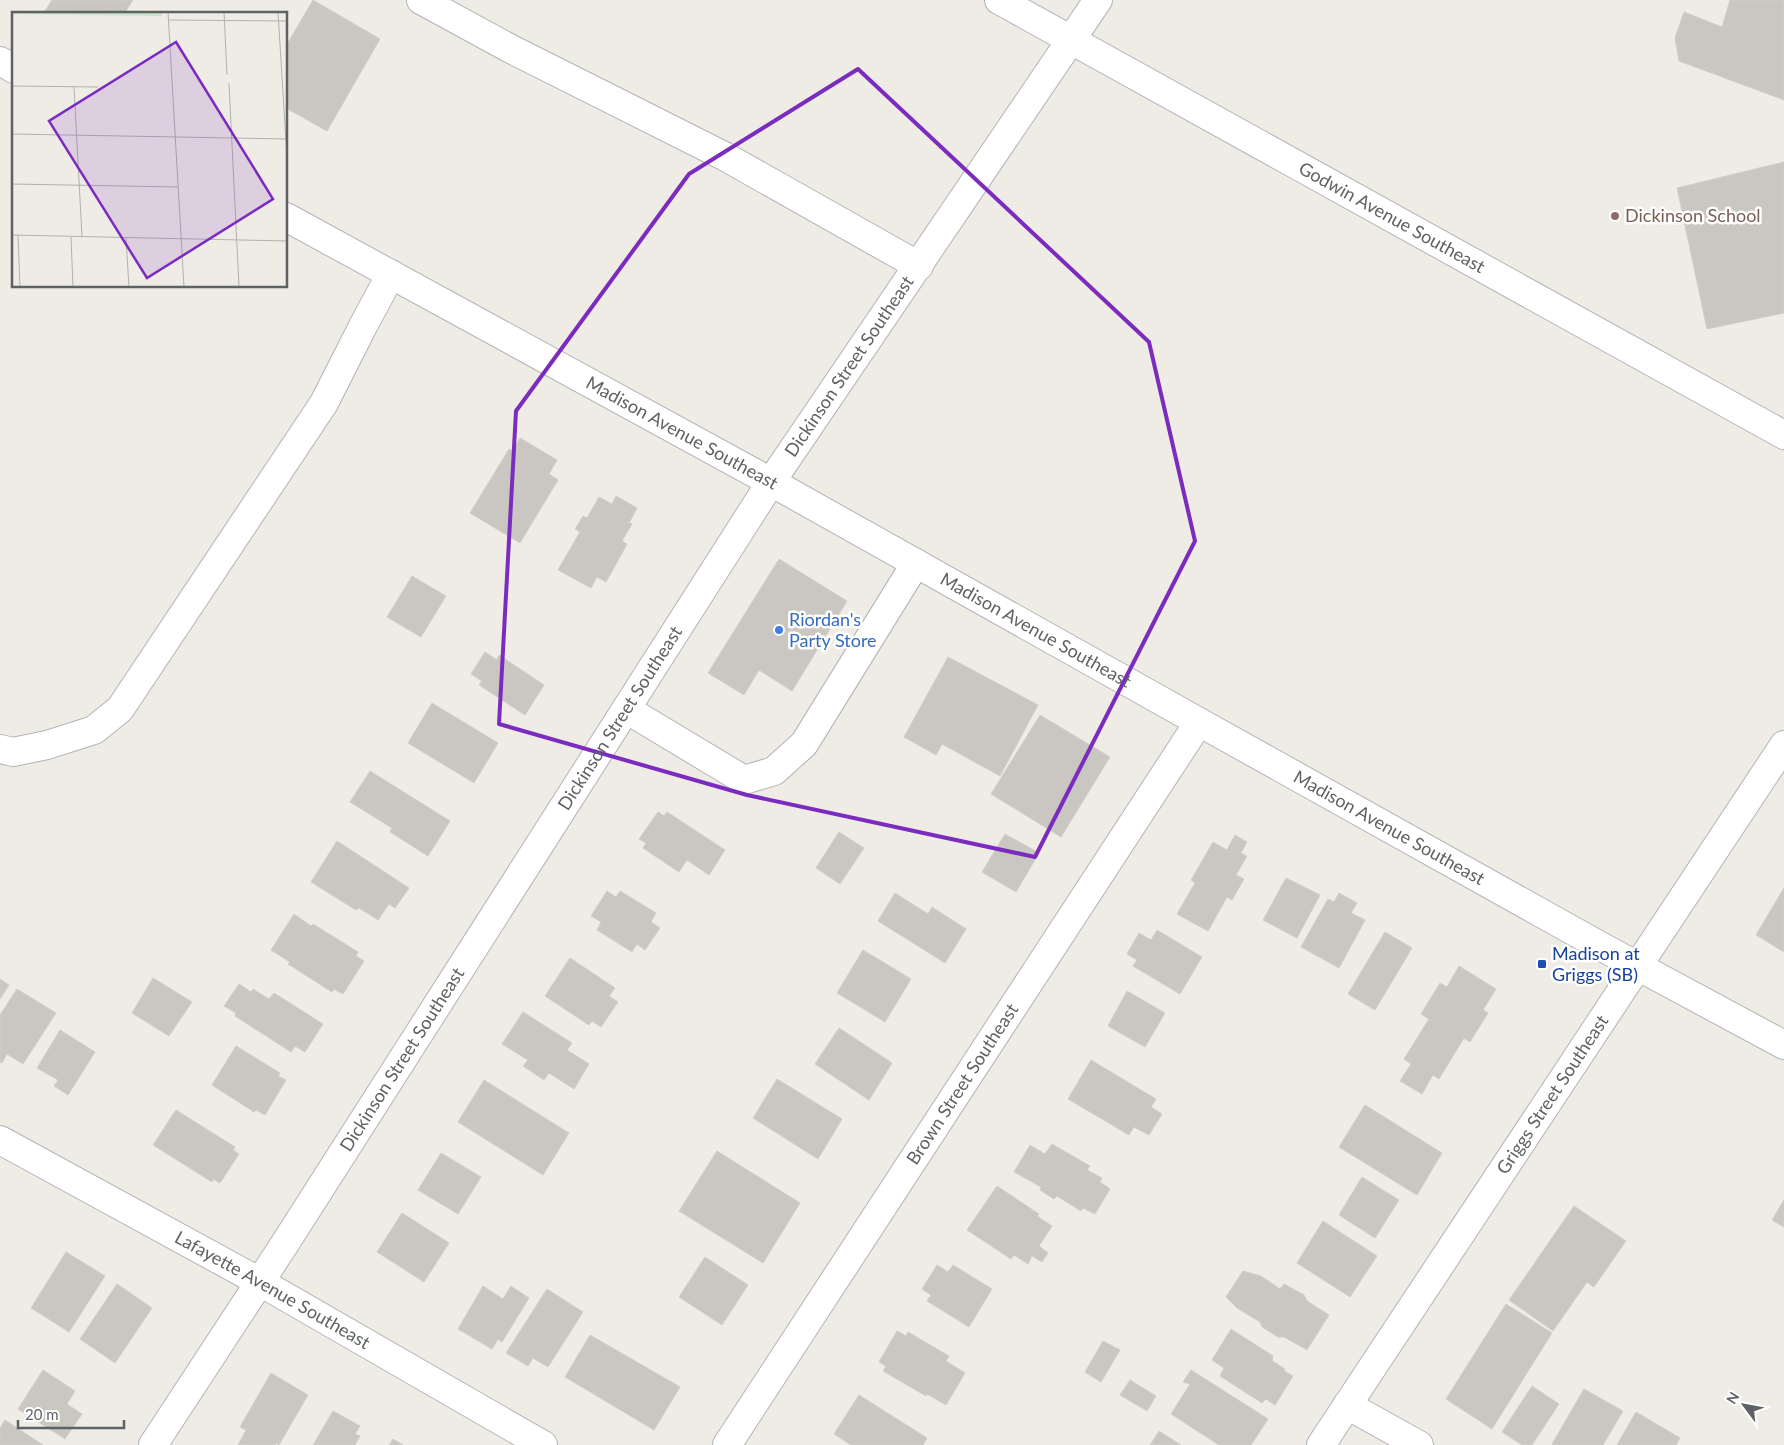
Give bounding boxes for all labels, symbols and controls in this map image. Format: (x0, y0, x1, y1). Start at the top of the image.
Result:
inset map (12, 12, 288, 288)
street label: Godwin Avenue Southeast (1295, 156, 1490, 277)
place label: Dickinson School (1625, 204, 1761, 226)
marker: Dickinson School (1609, 210, 1621, 222)
street label: Dickinson Street Southeast (779, 271, 918, 460)
street label: Madison Avenue Southeast (582, 371, 783, 494)
street label: Madison Avenue Southeast (937, 567, 1136, 692)
place label: Riordan's Party Store (789, 608, 877, 651)
street label: Dickinson Street Southeast (553, 621, 686, 814)
marker: Riordan's Party Store (773, 624, 785, 636)
street label: Madison Avenue Southeast (1290, 765, 1489, 890)
place label: Madison at Griggs (SB) (1552, 942, 1640, 985)
marker: Madison at Griggs (SB) (1536, 958, 1548, 970)
street label: Dickinson Street Southeast (335, 963, 469, 1155)
street label: Brown Street Southeast (901, 998, 1023, 1168)
street label: Griggs Street Southeast (1491, 1010, 1613, 1178)
street label: Lafayette Avenue Southeast (171, 1226, 375, 1353)
north arrow (1719, 1380, 1769, 1430)
text: N (1722, 1389, 1743, 1407)
scale bar (18, 1398, 124, 1430)
text: 20 m (25, 1405, 59, 1423)

